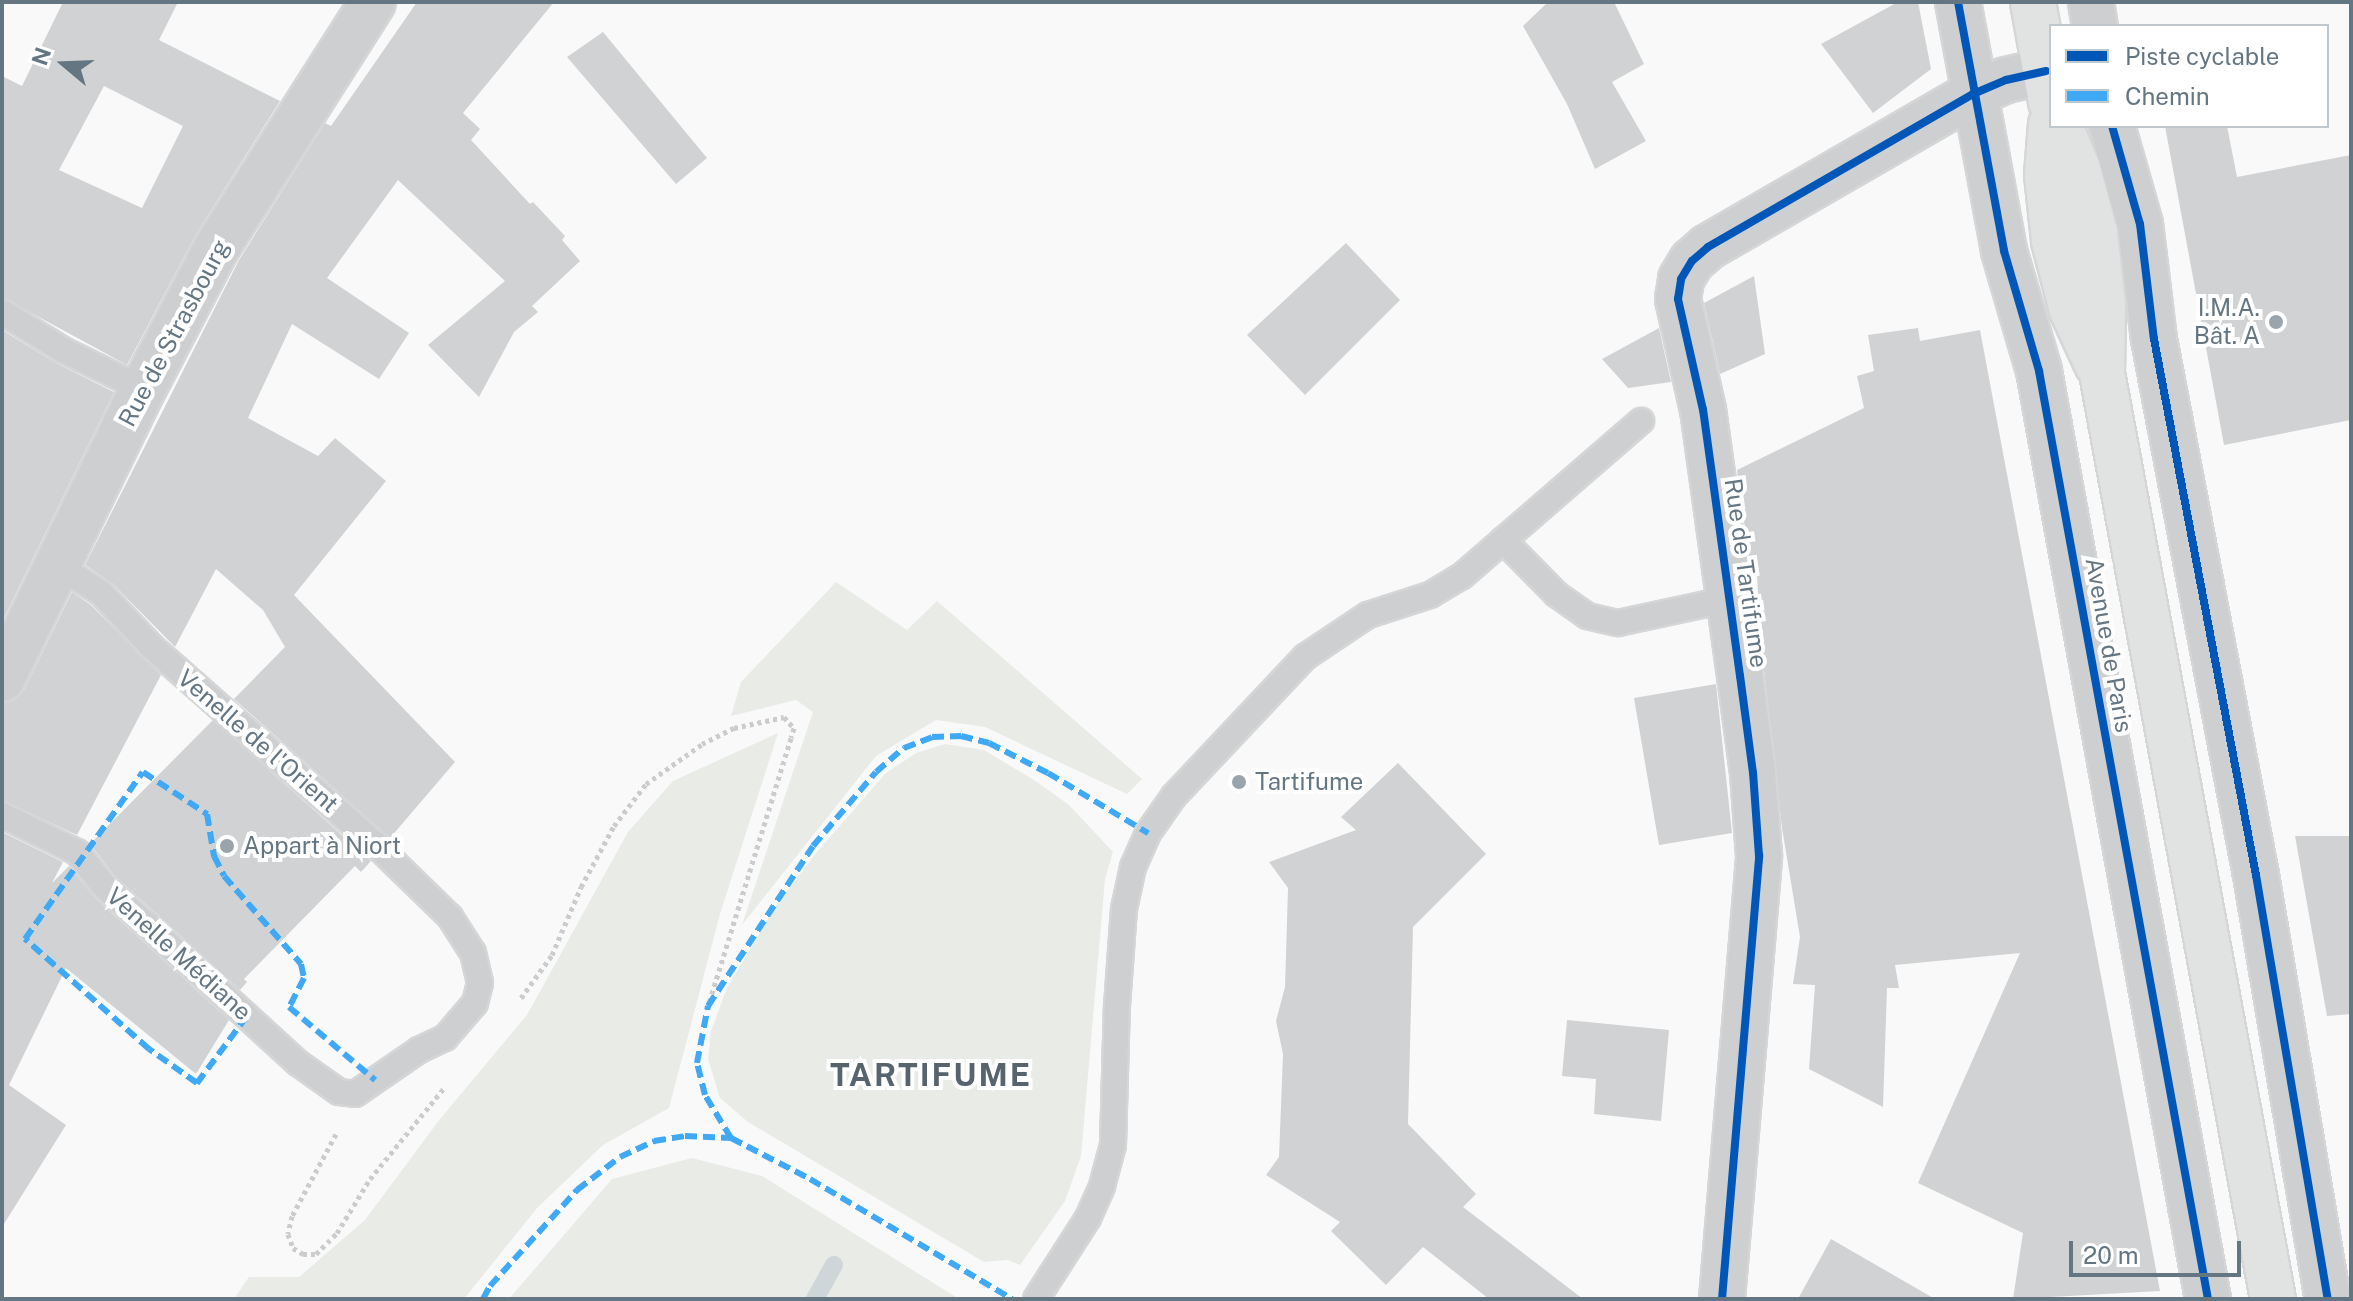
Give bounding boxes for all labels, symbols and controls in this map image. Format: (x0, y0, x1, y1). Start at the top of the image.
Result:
north arrow (24, 24, 104, 104)
legend (2049, 24, 2329, 128)
text: Piste cyclable (2125, 42, 2279, 70)
text: N (26, 44, 56, 69)
text: Chemin (2125, 82, 2210, 110)
street label: Rue de Strasbourg (112, 234, 236, 432)
place label: I.M.A. Bât. A (2194, 294, 2260, 350)
marker: I.M.A. Bât. A (2267, 313, 2285, 331)
street label: Rue de Tartifume (1718, 476, 1774, 670)
street label: Avenue de Paris (2079, 555, 2139, 735)
street label: Venelle de l'Orient (172, 663, 344, 819)
place label: Tartifume (1255, 768, 1363, 796)
marker: Tartifume (1230, 773, 1248, 791)
place label: Appart à Niort (243, 832, 401, 860)
marker: Appart à Niort (218, 837, 236, 855)
street label: Venelle Médiane (101, 881, 257, 1027)
district label: TARTIFUME (830, 1056, 1032, 1094)
scale bar (2073, 1225, 2245, 1275)
text: 20 m (2083, 1241, 2139, 1269)

